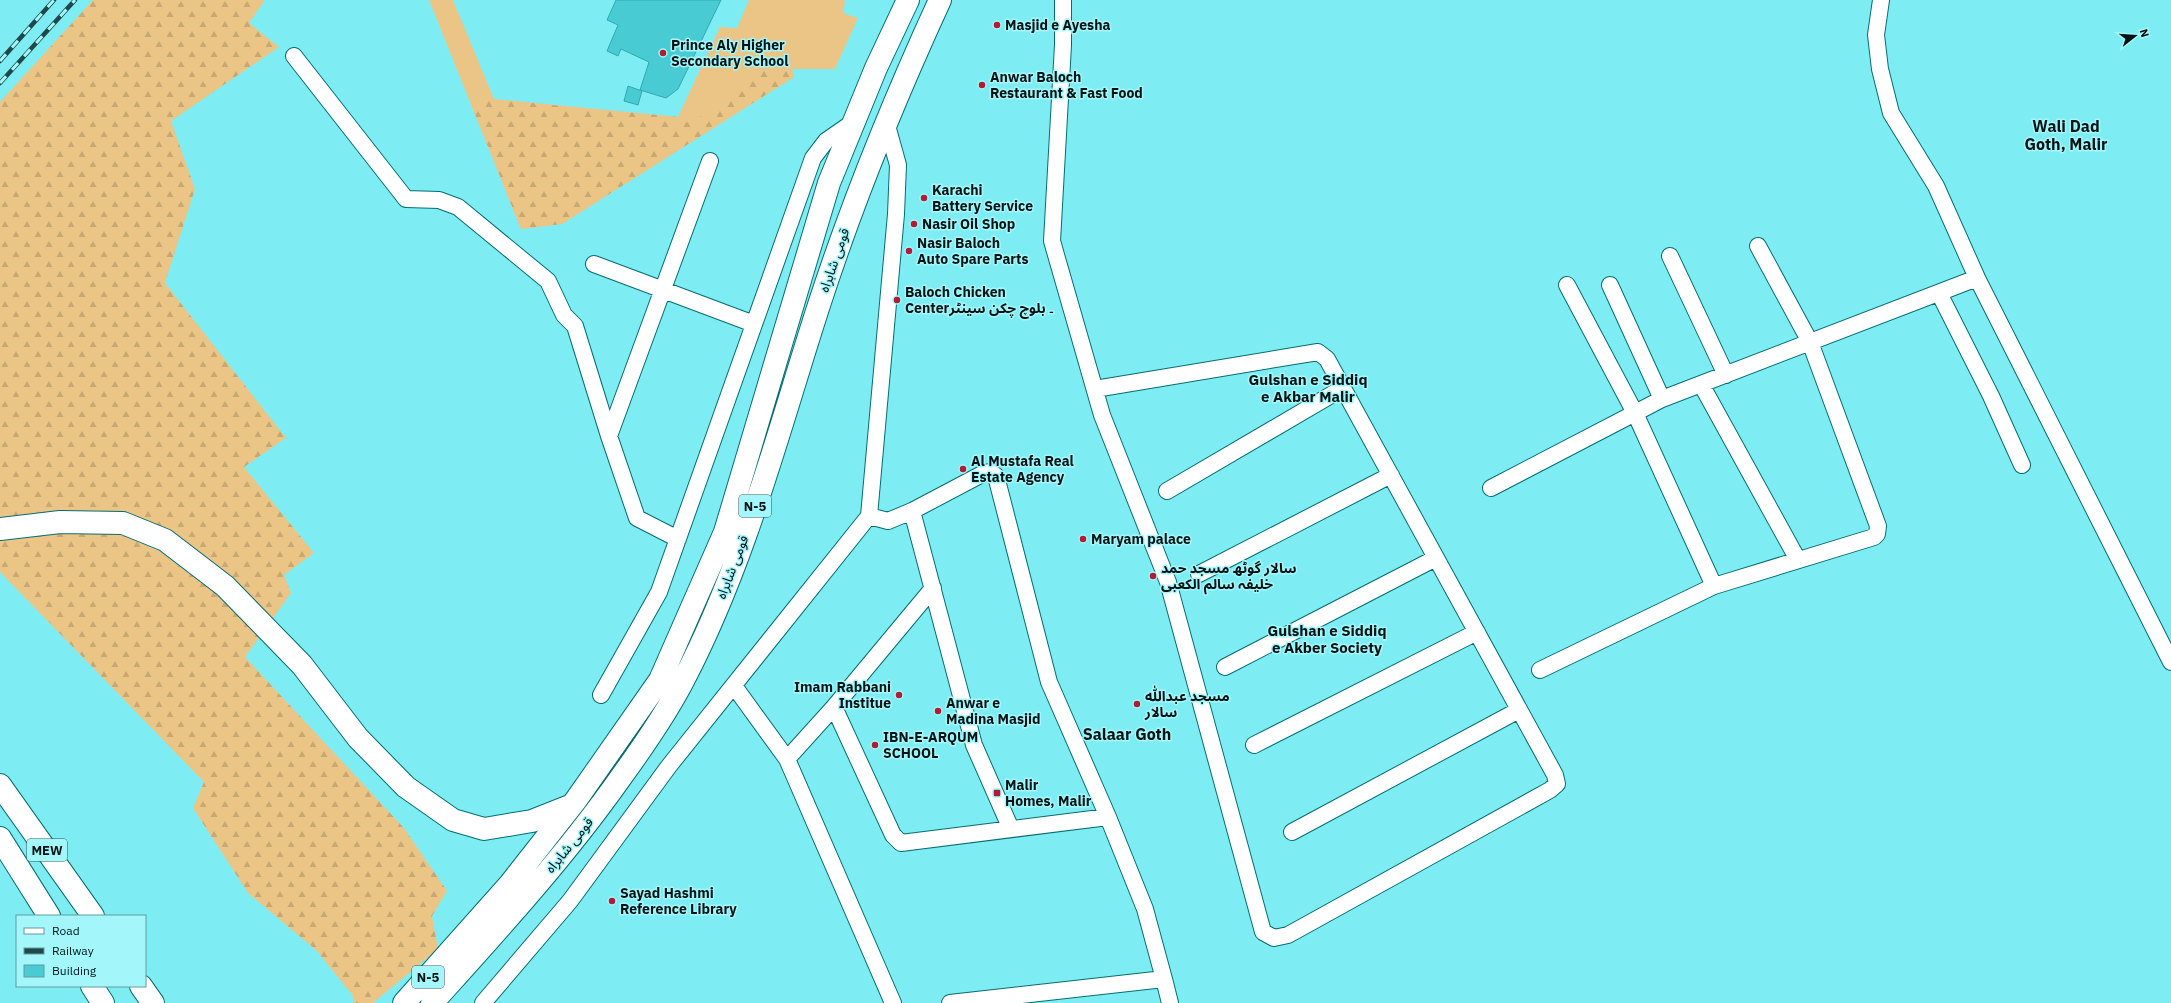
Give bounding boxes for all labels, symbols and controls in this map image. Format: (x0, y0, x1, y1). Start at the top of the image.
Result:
place label: Masjid e Ayesha (1005, 16, 1110, 34)
north arrow (2115, 16, 2155, 56)
marker: Masjid e Ayesha (992, 20, 1002, 30)
text: N (2137, 27, 2152, 39)
place label: Prince Aly Higher Secondary School (671, 36, 788, 70)
marker: Prince Aly Higher Secondary School (658, 48, 668, 58)
place label: Anwar Baloch Restaurant & Fast Food (990, 68, 1143, 102)
marker: Anwar Baloch Restaurant & Fast Food (977, 80, 987, 90)
district label: Wali Dad Goth, Malir (2025, 116, 2108, 154)
place label: Karachi Battery Service (932, 181, 1033, 215)
marker: Karachi Battery Service (919, 193, 929, 203)
place label: Nasir Oil Shop (922, 215, 1015, 233)
marker: Nasir Oil Shop (909, 219, 919, 229)
street label: قومی شاہراہ (815, 225, 853, 295)
place label: Nasir Baloch Auto Spare Parts (917, 234, 1028, 268)
marker: Nasir Baloch Auto Spare Parts (904, 246, 914, 256)
place label: Baloch Chicken Center۔ بلوچ چکن سینٹر (905, 283, 1054, 319)
marker: Baloch Chicken Center۔ بلوچ چکن سینٹر (892, 295, 902, 305)
district label: Gulshan e Siddiq e Akbar Malir (1248, 370, 1368, 406)
place label: Al Mustafa Real Estate Agency (971, 452, 1074, 486)
marker: Al Mustafa Real Estate Agency (958, 464, 968, 474)
road number: N-5 (739, 495, 771, 517)
place label: Maryam palace (1091, 530, 1191, 548)
street label: قومی شاہراہ (712, 533, 752, 601)
marker: Maryam palace (1078, 534, 1088, 544)
place label: سالار گوٹھ مسجد حمد خلیفہ سالم الکعبی (1161, 559, 1297, 595)
marker: سالار گوٹھ مسجد حمد خلیفہ سالم الکعبی (1148, 571, 1158, 581)
district label: Gulshan e Siddiq e Akber Society (1267, 621, 1387, 657)
place label: Imam Rabbani Institue (794, 678, 891, 712)
place label: مسجد عبداللّٰہ سالار (1144, 685, 1230, 721)
marker: Imam Rabbani Institue (894, 690, 904, 700)
place label: Anwar e Madina Masjid (946, 694, 1041, 728)
marker: مسجد عبداللّٰہ سالار (1132, 699, 1142, 709)
marker: Anwar e Madina Masjid (933, 706, 943, 716)
district label: Salaar Goth (1083, 724, 1171, 744)
place label: IBN-E-ARQUM SCHOOL (883, 728, 978, 762)
marker: IBN-E-ARQUM SCHOOL (870, 740, 880, 750)
place label: Malir Homes, Malir (1005, 776, 1092, 810)
marker: Malir Homes, Malir (992, 788, 1002, 798)
street label: قومی شاہراہ (541, 813, 597, 877)
road number: MEW (27, 839, 67, 861)
place label: Sayad Hashmi Reference Library (620, 884, 737, 918)
marker: Sayad Hashmi Reference Library (607, 896, 617, 906)
legend (16, 915, 146, 987)
text: Road (52, 923, 80, 938)
text: Railway (52, 943, 94, 958)
text: Building (52, 963, 97, 978)
road number: N-5 (412, 966, 444, 988)

